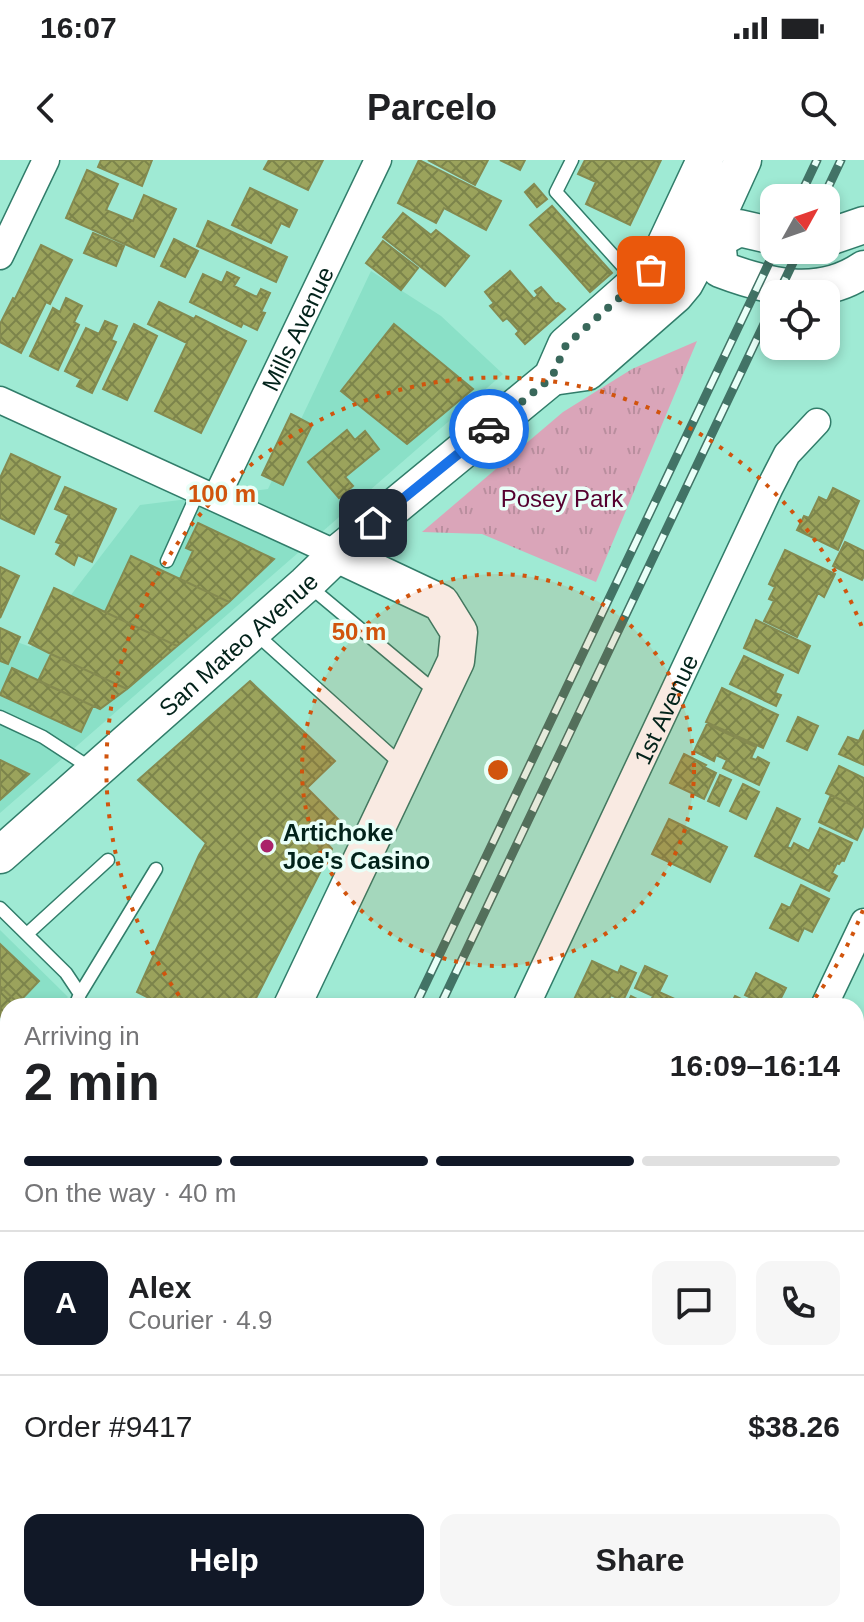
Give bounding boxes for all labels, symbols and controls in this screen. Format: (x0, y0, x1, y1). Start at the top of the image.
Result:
text: 16:07 (40, 11, 117, 44)
icon: back (24, 86, 68, 130)
icon: search (796, 86, 840, 130)
text: Parcelo (367, 87, 497, 128)
north arrow (760, 184, 840, 264)
map controls (760, 184, 840, 360)
pin (617, 236, 685, 304)
icon: bag (629, 248, 673, 292)
street label: Mills Avenue (256, 262, 338, 395)
button: locate (760, 280, 840, 360)
courier (449, 389, 529, 469)
icon: car (467, 407, 511, 451)
text: 100 m (188, 480, 256, 507)
park label: Posey Park (501, 485, 624, 512)
pin (339, 489, 407, 557)
icon: home (351, 501, 395, 545)
street label: San Mateo Avenue (153, 567, 323, 721)
text: 50 m (332, 618, 386, 645)
street label: 1st Avenue (628, 650, 703, 768)
centre of rings (484, 756, 512, 784)
place label: Artichoke Joe's Casino (283, 819, 430, 874)
marker: Artichoke Joe's Casino (258, 837, 276, 855)
text: Arriving in (24, 1021, 140, 1051)
text: 16:09–16:14 (670, 1049, 840, 1082)
text: 2 min (24, 1053, 160, 1111)
text: On the way · 40 m (24, 1178, 236, 1208)
button: chat (652, 1261, 736, 1345)
button: phone (756, 1261, 840, 1345)
text: Alex (128, 1271, 191, 1304)
text: A (55, 1286, 77, 1319)
text: Courier · 4.9 (128, 1305, 273, 1335)
text: Order #9417 (24, 1410, 192, 1443)
text: $38.26 (748, 1410, 840, 1443)
button: Help (24, 1514, 424, 1606)
button: Share (440, 1514, 840, 1606)

